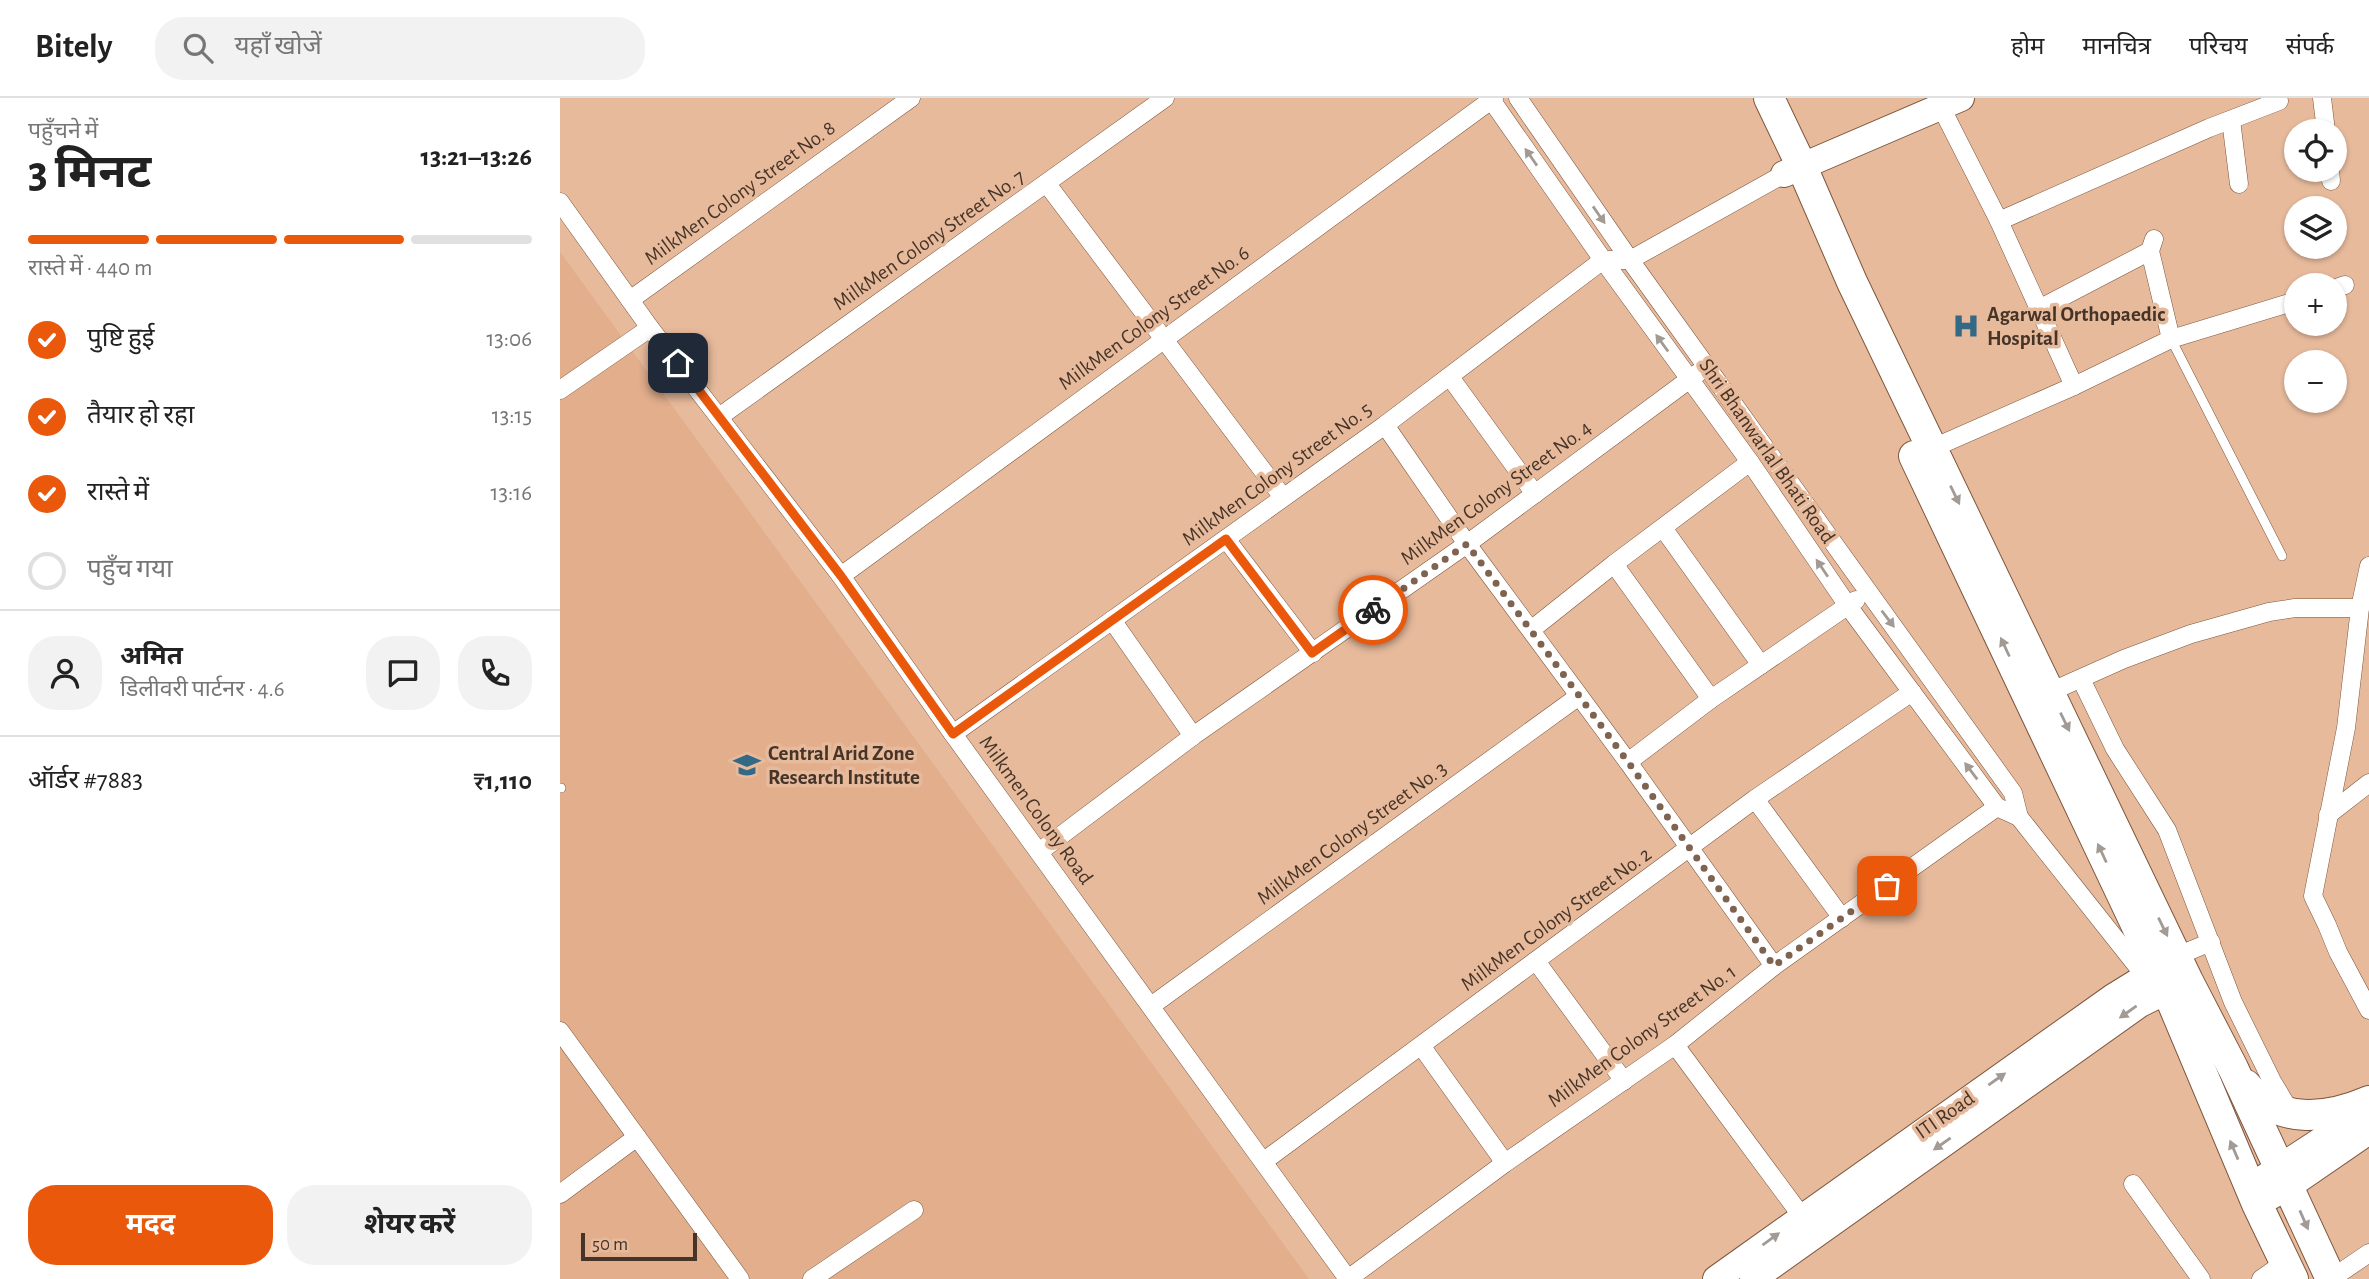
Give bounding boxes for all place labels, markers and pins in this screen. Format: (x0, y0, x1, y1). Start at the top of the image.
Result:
place label: Agarwal Orthopaedic Hospital (1987, 304, 2165, 349)
hospital icon: Agarwal Orthopaedic Hospital (1951, 311, 1981, 341)
pin (648, 333, 708, 393)
place label: Central Arid Zone Research Institute (768, 743, 920, 788)
school or university icon: Central Arid Zone Research Institute (732, 750, 762, 780)
pin (1857, 856, 1917, 916)

